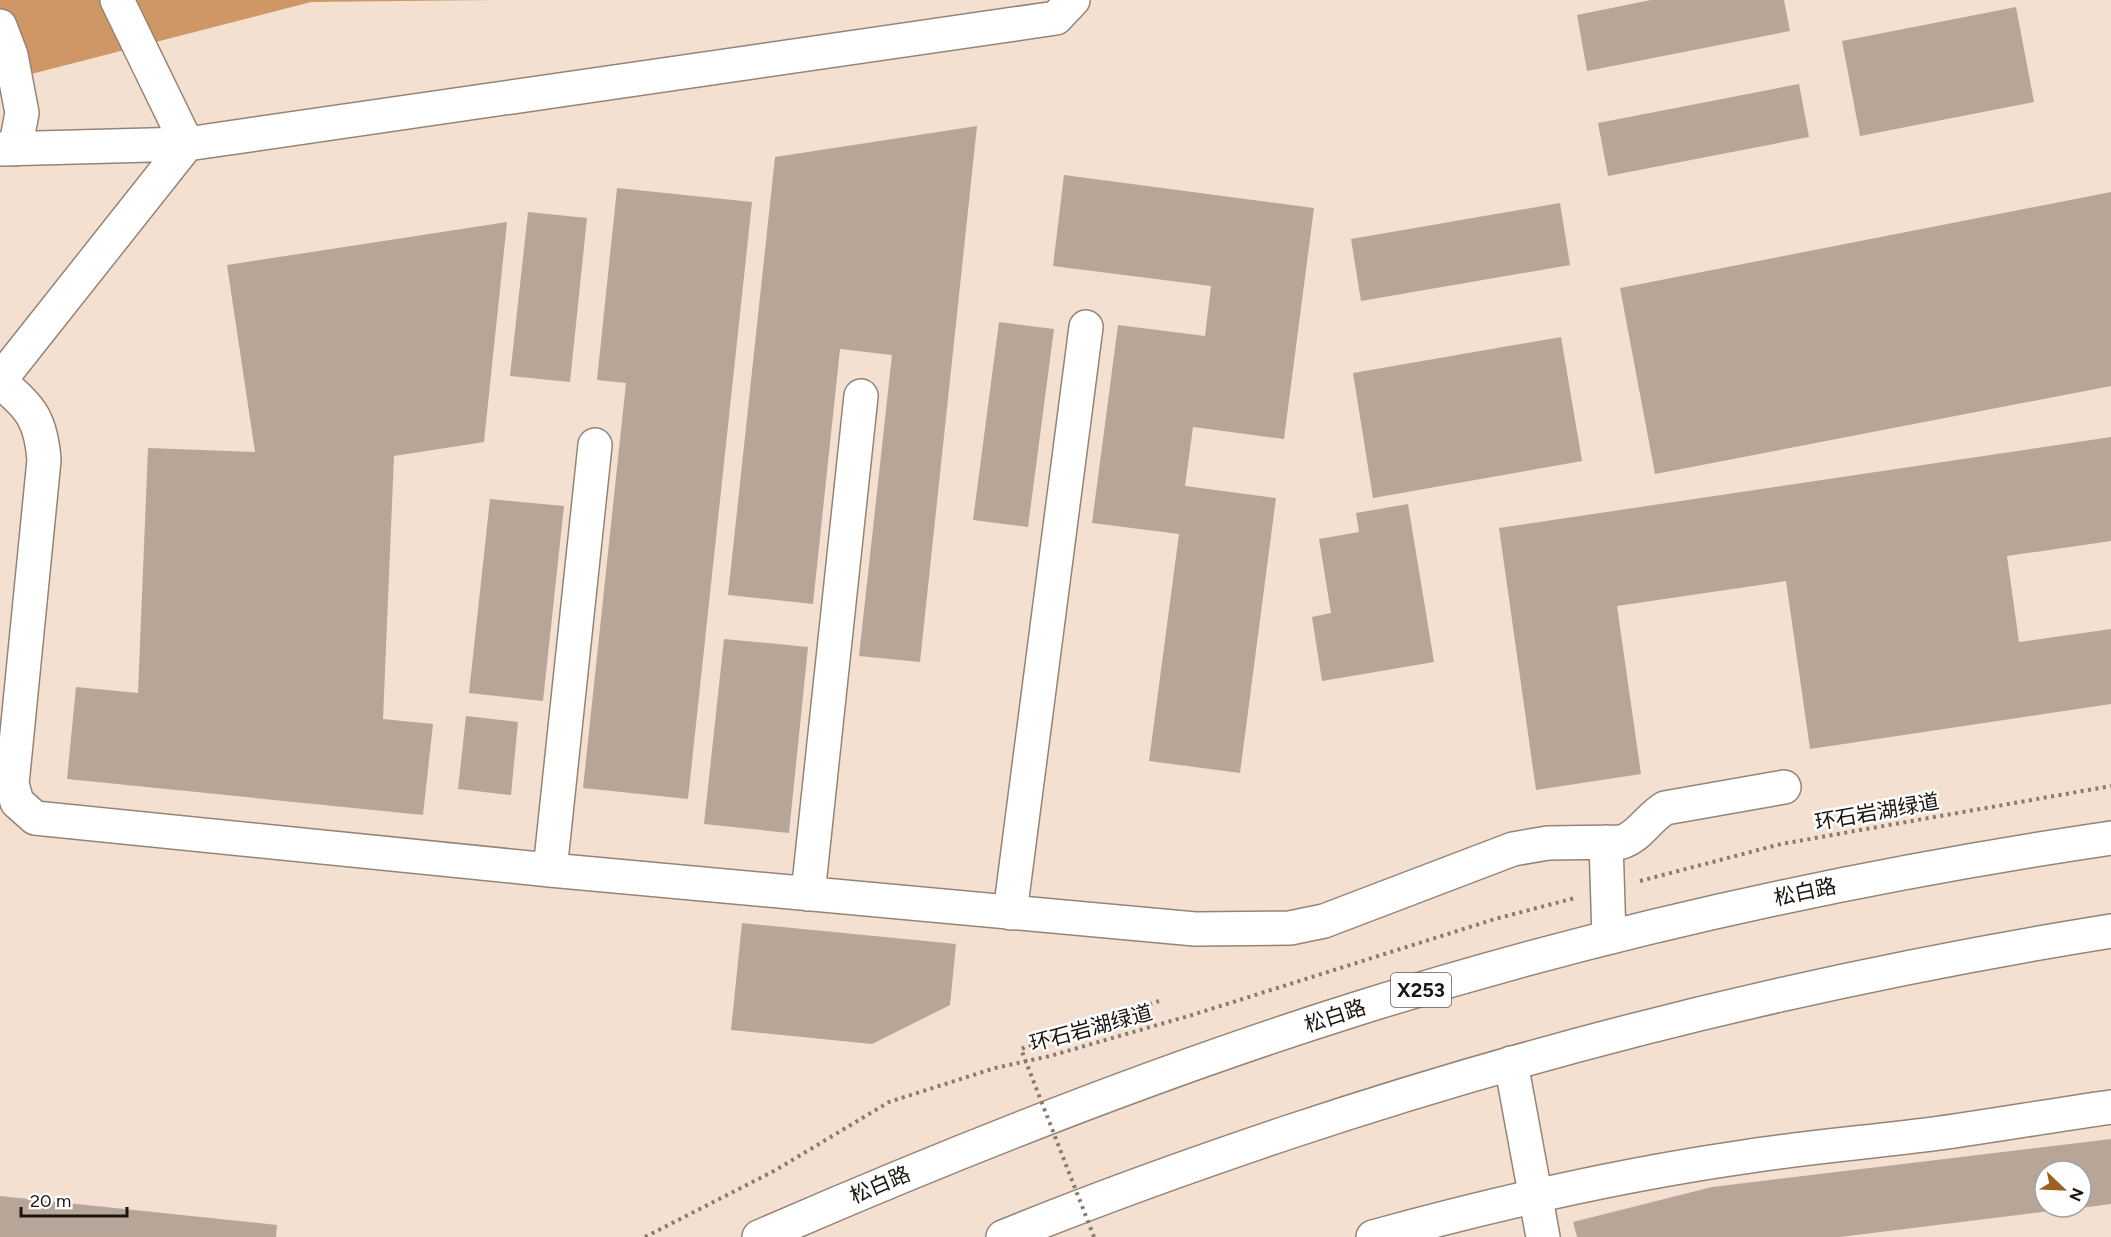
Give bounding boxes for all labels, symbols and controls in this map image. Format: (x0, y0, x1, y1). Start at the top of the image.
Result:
street label: 环石岩湖绿道 (1813, 788, 1941, 835)
street label: 松白路 (1771, 873, 1838, 910)
road number: X253 (1391, 973, 1451, 1007)
street label: 松白路 (1301, 994, 1369, 1037)
street label: 环石岩湖绿道 (1027, 999, 1155, 1056)
north arrow (2033, 1159, 2093, 1219)
street label: 松白路 (846, 1161, 914, 1208)
scale bar (21, 1180, 128, 1218)
text: N (2065, 1185, 2088, 1204)
text: 20 m (30, 1190, 71, 1212)

